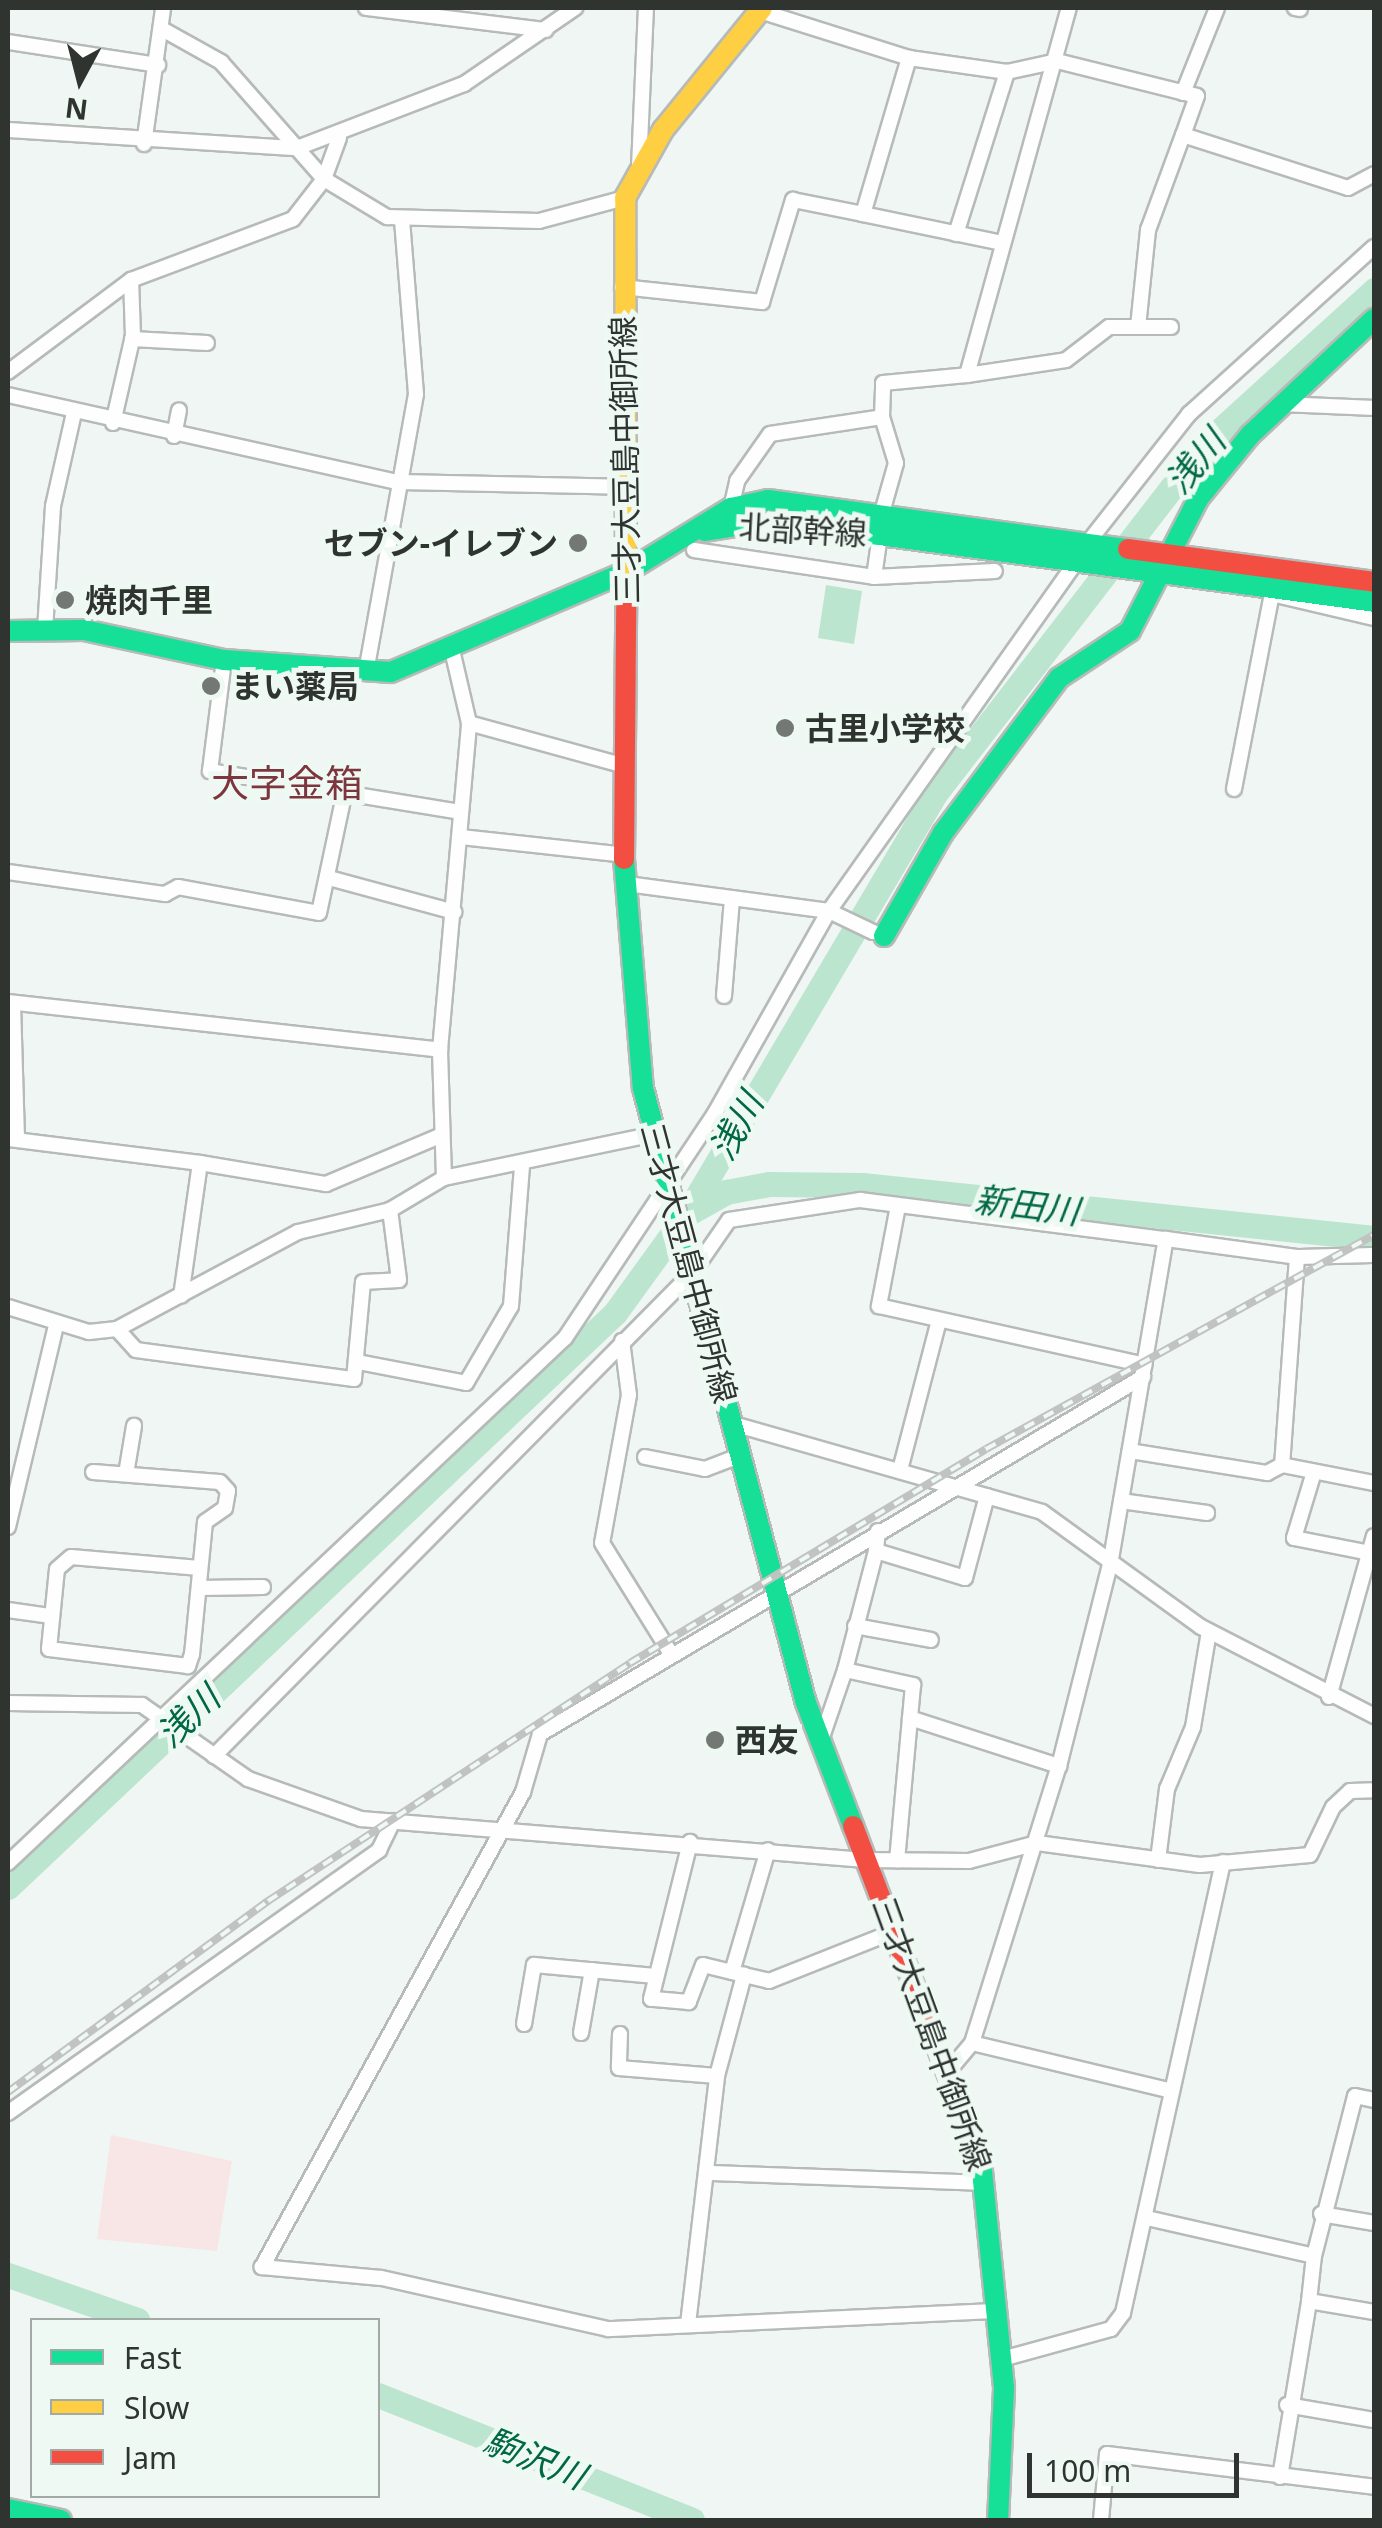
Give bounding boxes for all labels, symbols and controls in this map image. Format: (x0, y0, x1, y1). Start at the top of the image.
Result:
north arrow (30, 30, 130, 130)
text: N (63, 90, 90, 130)
street label: 三才大豆島中御所線 (603, 316, 647, 604)
water label: 浅川 (1156, 421, 1234, 501)
street label: 北部幹線 (738, 507, 868, 553)
place label: セブン-イレブン (324, 524, 558, 562)
marker: セブン-イレブン (567, 532, 589, 554)
place label: 焼肉千里 (85, 581, 213, 619)
marker: 焼肉千里 (54, 589, 76, 611)
place label: まい薬局 (231, 667, 359, 705)
marker: まい薬局 (200, 675, 222, 697)
place label: 古里小学校 (805, 709, 965, 747)
marker: 古里小学校 (774, 717, 796, 739)
district label: 大字金箱 (211, 760, 363, 806)
water label: 浅川 (701, 1085, 771, 1167)
street label: 三才大豆島中御所線 (633, 1119, 745, 1407)
water label: 新田川 (972, 1178, 1082, 1232)
water label: 浅川 (148, 1677, 228, 1755)
place label: 西友 (735, 1721, 799, 1759)
marker: 西友 (704, 1729, 726, 1751)
street label: 三才大豆島中御所線 (865, 1892, 999, 2176)
legend (30, 2318, 380, 2498)
text: Fast (124, 2337, 182, 2378)
text: Slow (124, 2387, 189, 2428)
water label: 駒沢川 (478, 2419, 592, 2497)
scale bar (1032, 2433, 1244, 2495)
text: Jam (124, 2437, 177, 2478)
text: 100 m (1044, 2450, 1131, 2491)

